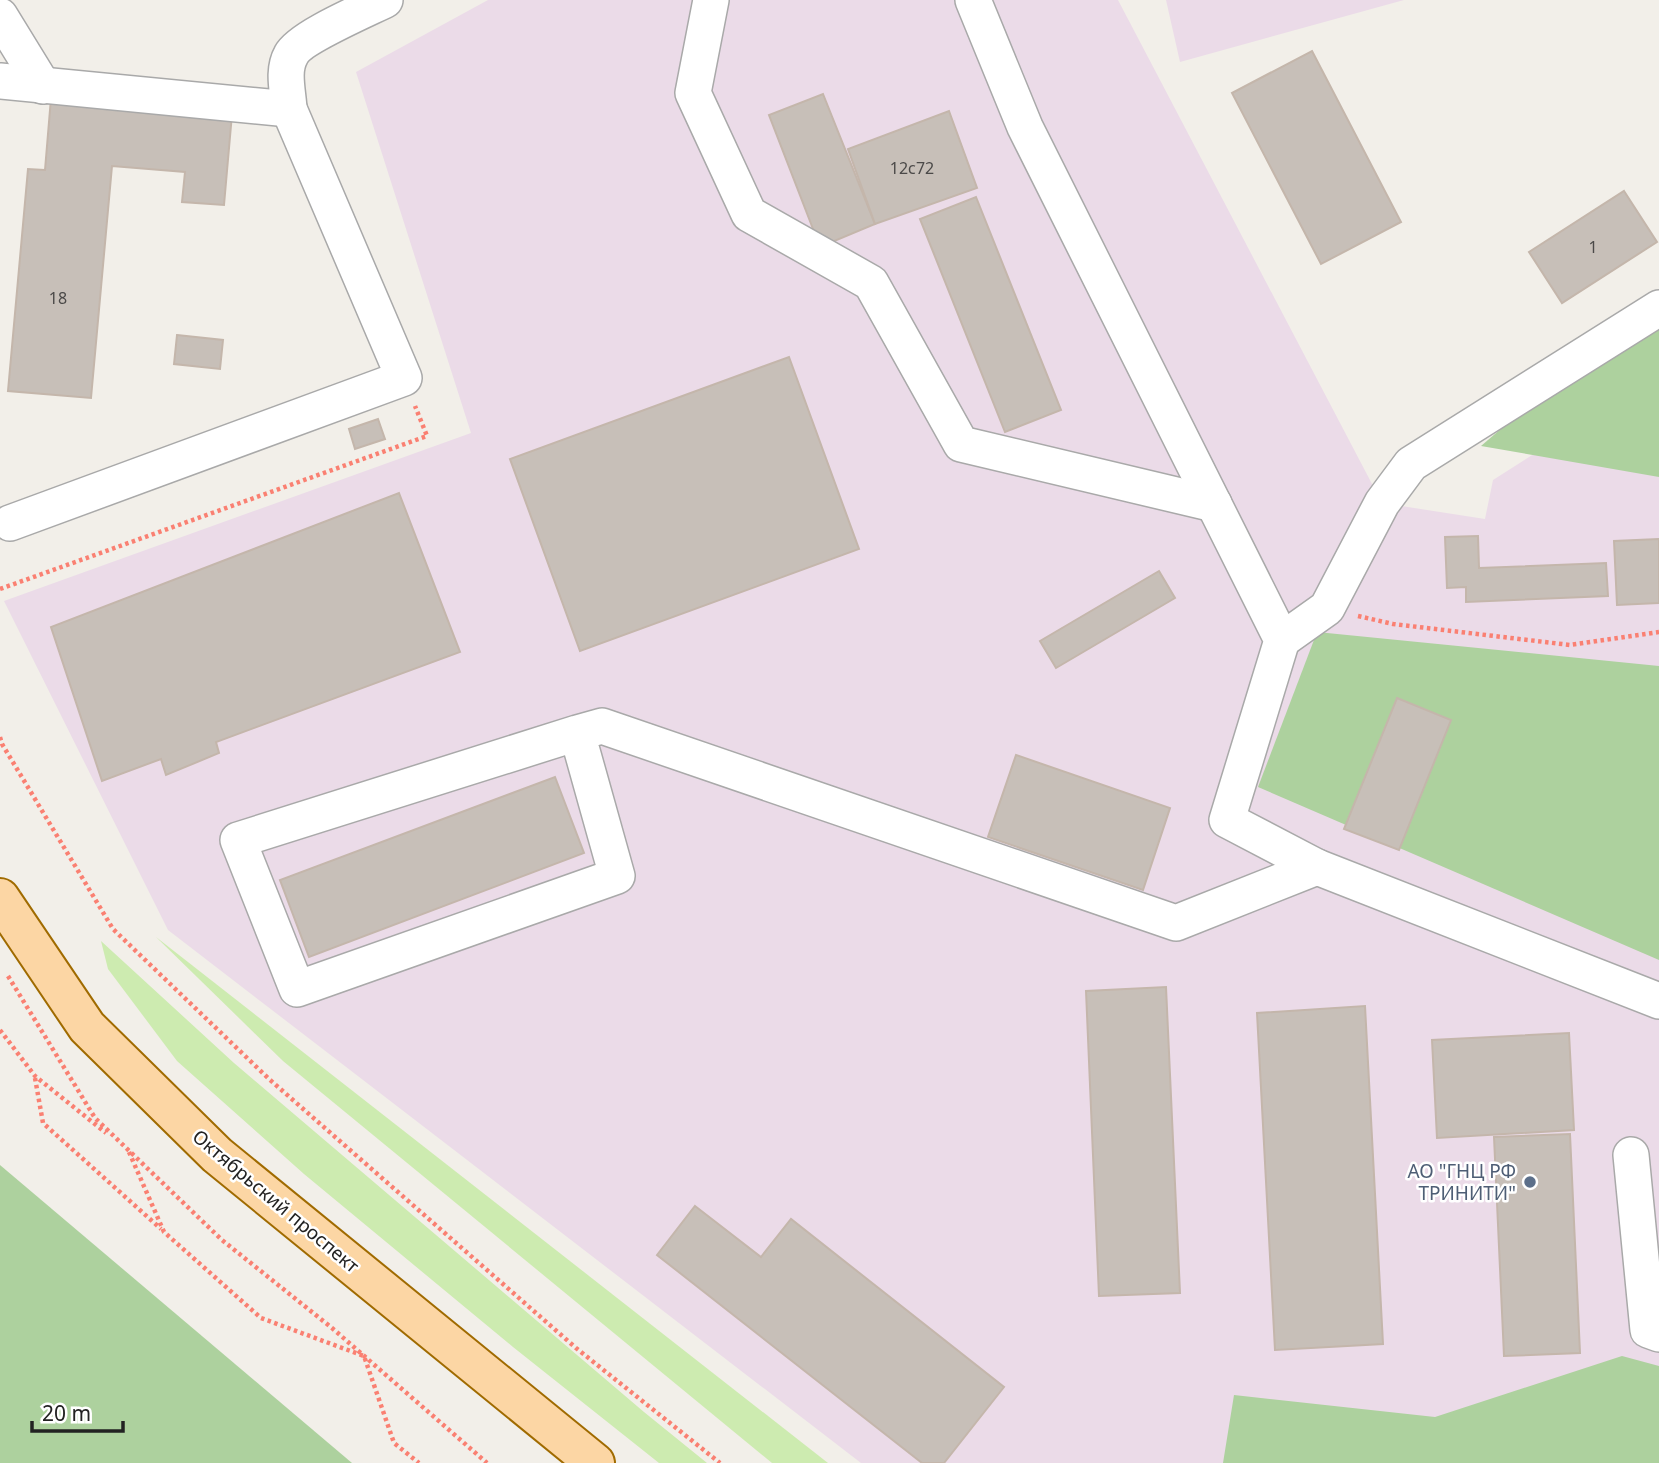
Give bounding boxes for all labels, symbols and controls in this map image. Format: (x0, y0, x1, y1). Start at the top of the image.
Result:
house number: 12с72 (890, 157, 934, 179)
house number: 1 (1588, 236, 1598, 258)
house number: 18 (49, 287, 67, 309)
street label: Октябрьский проспект (187, 1123, 365, 1279)
place label: АО "ГНЦ РФ ТРИНИТИ" (1407, 1158, 1516, 1206)
marker: АО "ГНЦ РФ ТРИНИТИ" (1522, 1174, 1538, 1190)
scale bar (32, 1390, 122, 1434)
text: 20 m (42, 1399, 91, 1427)

